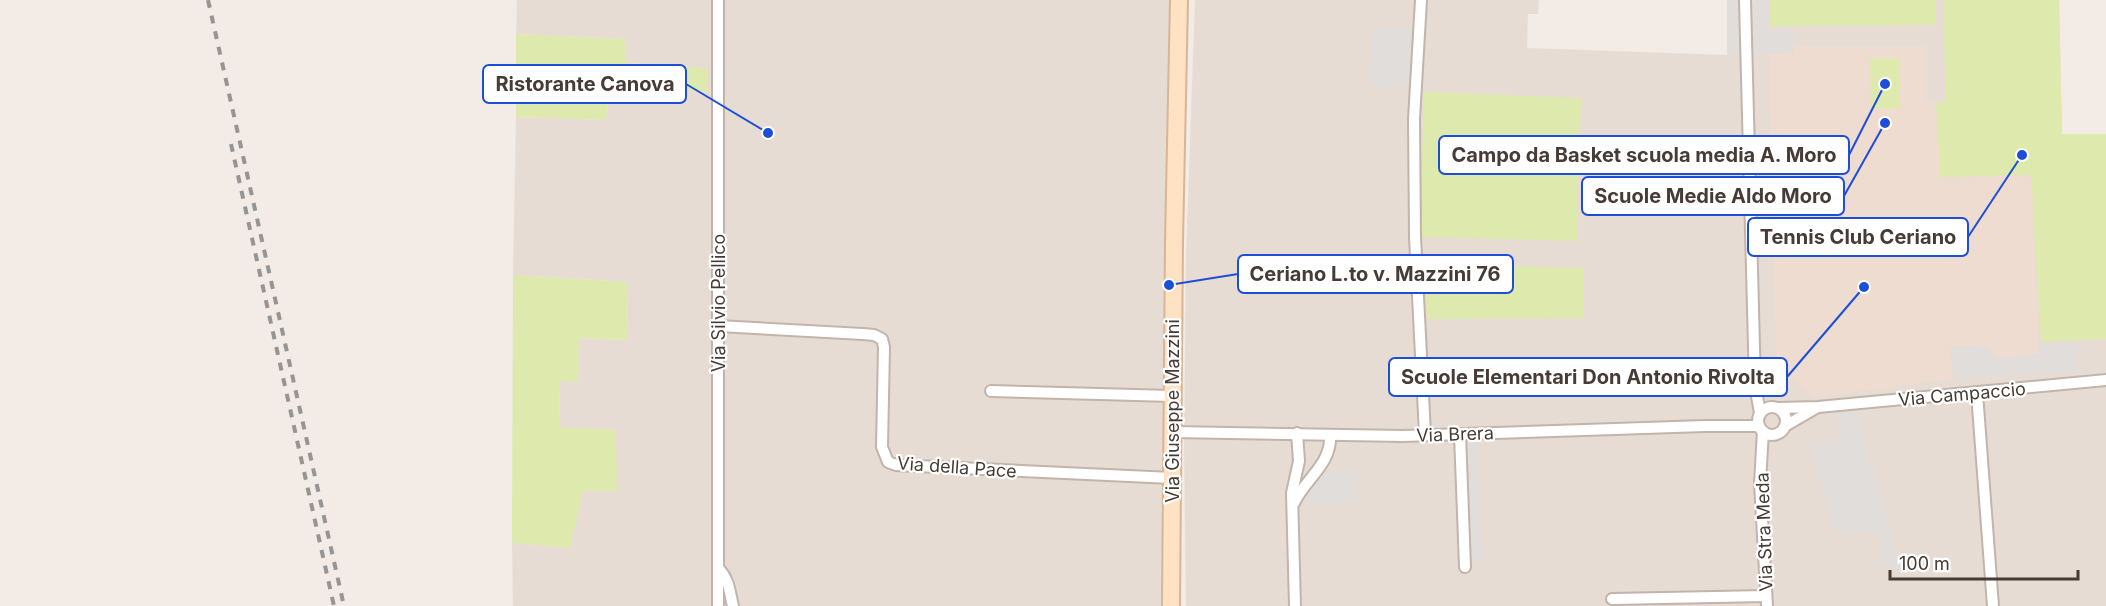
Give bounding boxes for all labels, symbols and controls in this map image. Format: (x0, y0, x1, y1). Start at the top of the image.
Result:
callout: Ristorante Canova (483, 65, 686, 103)
text: Ristorante Canova (495, 72, 675, 96)
callout: Campo da Basket scuola media A. Moro (1439, 136, 1849, 174)
text: Campo da Basket scuola media A. Moro (1452, 143, 1836, 167)
callout: Scuole Medie Aldo Moro (1582, 177, 1844, 215)
text: Scuole Medie Aldo Moro (1594, 184, 1832, 208)
callout: Tennis Club Ceriano (1748, 218, 1968, 256)
text: Tennis Club Ceriano (1760, 225, 1956, 249)
street label: Via Silvio Pellico (708, 234, 729, 372)
callout: Ceriano L.to v. Mazzini 76 (1238, 255, 1513, 293)
text: Ceriano L.to v. Mazzini 76 (1249, 262, 1501, 286)
street label: Via Giuseppe Mazzini (1162, 319, 1183, 503)
callout: Scuole Elementari Don Antonio Rivolta (1389, 358, 1787, 396)
text: Scuole Elementari Don Antonio Rivolta (1401, 365, 1775, 389)
street label: Via Campaccio (1897, 378, 2027, 410)
street label: Via Brera (1416, 422, 1494, 446)
street label: Via della Pace (897, 452, 1017, 482)
street label: Via Stra Meda (1751, 472, 1777, 592)
scale bar (1890, 543, 2078, 581)
text: 100 m (1899, 553, 1950, 574)

